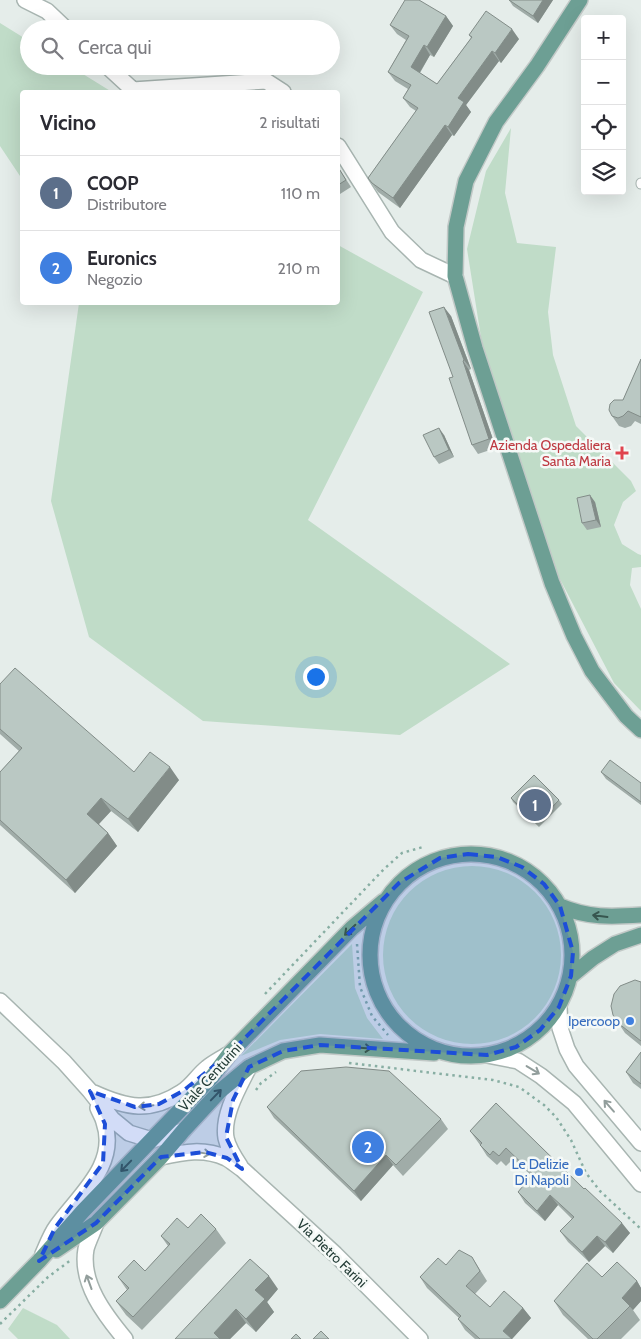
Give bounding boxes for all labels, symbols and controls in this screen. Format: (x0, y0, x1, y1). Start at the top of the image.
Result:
map controls (581, 15, 626, 195)
button: + (581, 15, 626, 60)
search box (20, 20, 340, 75)
icon: search (38, 34, 66, 62)
text: Cerca qui (78, 36, 152, 59)
button: − (581, 60, 626, 105)
button: locate (581, 105, 626, 150)
text: Vicino (40, 110, 96, 135)
text: 2 risultati (259, 113, 320, 132)
button: layers (581, 150, 626, 195)
text: COOP (87, 172, 139, 195)
text: 1 (53, 184, 59, 203)
text: 110 m (281, 184, 320, 203)
text: Distributore (87, 195, 167, 214)
text: Euronics (87, 247, 157, 270)
text: 2 (52, 259, 60, 278)
text: 210 m (278, 259, 320, 278)
text: Negozio (87, 270, 143, 289)
place label: Azienda Ospedaliera Santa Maria (490, 436, 611, 470)
marker: Azienda Ospedaliera Santa Maria (615, 446, 629, 460)
your location (303, 664, 329, 690)
pin: 1 (519, 786, 551, 824)
one-way arrow (592, 911, 608, 921)
one-way arrow (344, 924, 356, 936)
place label: Ipercoop (568, 1012, 620, 1030)
marker: Ipercoop (624, 1015, 636, 1027)
street label: Viale Centurini (175, 1039, 245, 1115)
one-way arrow (356, 1043, 372, 1053)
one-way arrow (525, 1066, 539, 1076)
one-way arrow (210, 1089, 222, 1101)
one-way arrow (604, 1100, 615, 1113)
one-way arrow (139, 1101, 155, 1110)
pin: 2 (352, 1128, 384, 1166)
one-way arrow (195, 1148, 211, 1158)
place label: Le Delizie Di Napoli (512, 1155, 569, 1189)
one-way arrow (120, 1160, 132, 1172)
marker: Le Delizie Di Napoli (573, 1166, 585, 1178)
street label: Via Pietro Farini (293, 1215, 371, 1291)
one-way arrow (84, 1274, 93, 1290)

